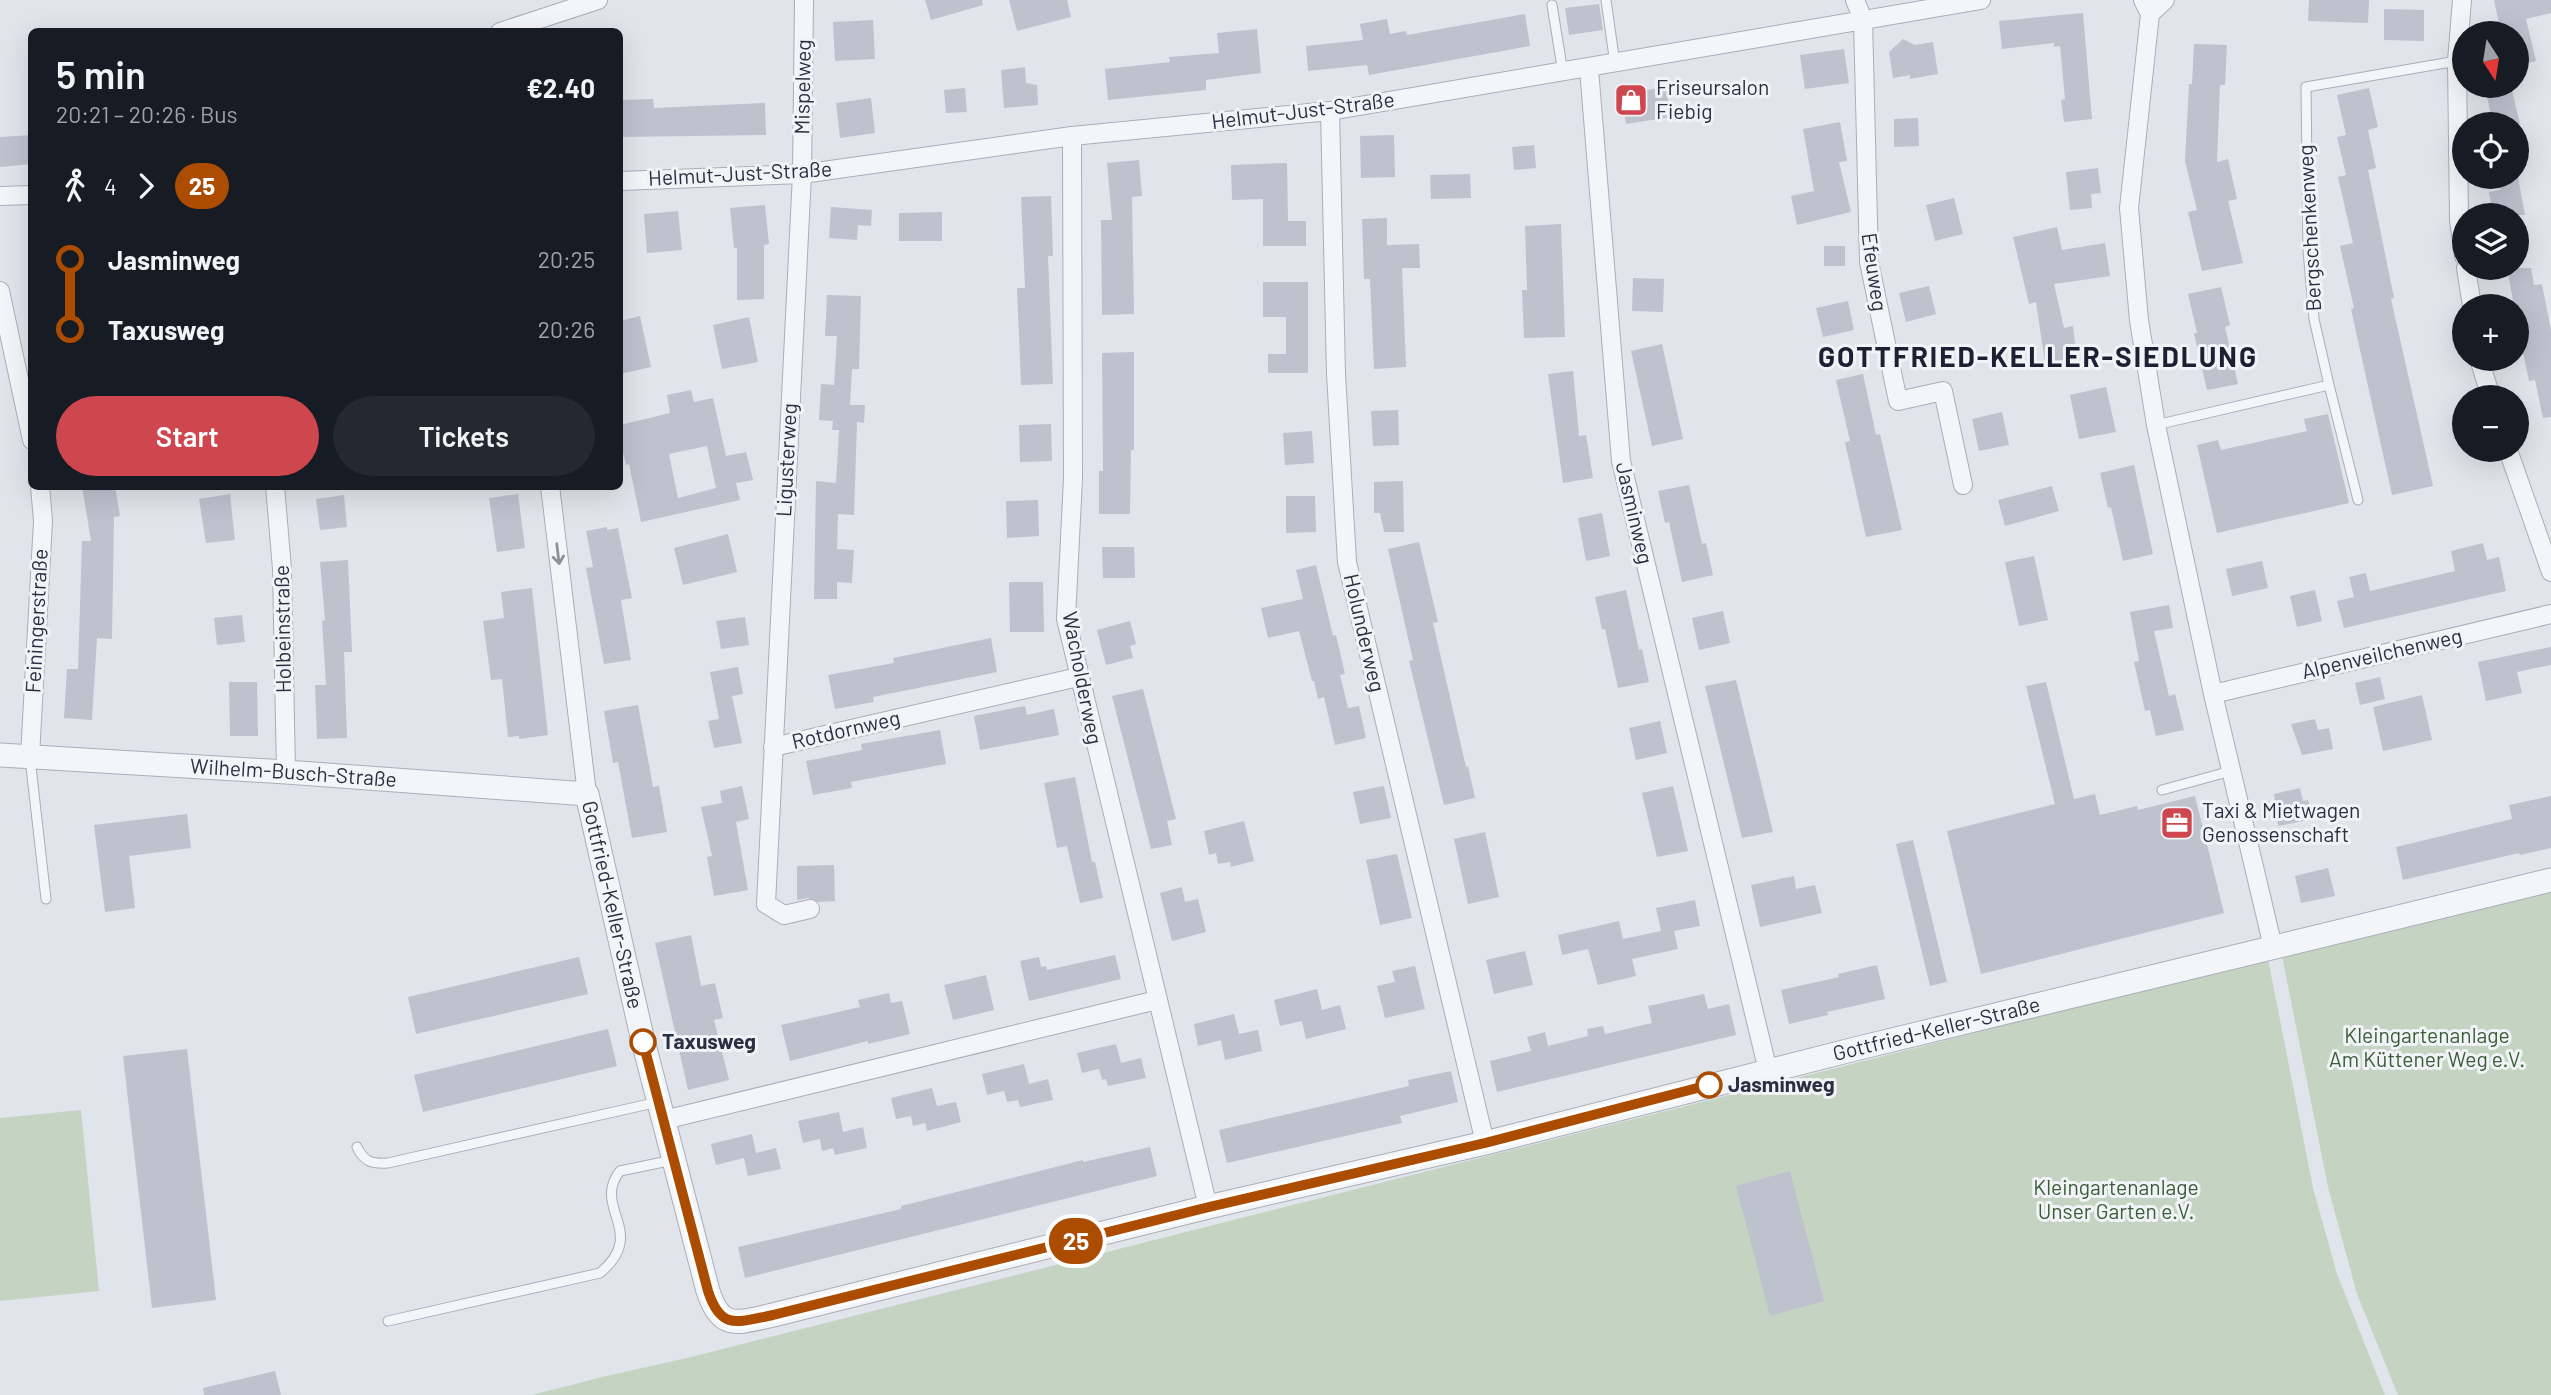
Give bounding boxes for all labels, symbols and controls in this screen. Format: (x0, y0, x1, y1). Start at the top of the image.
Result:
north arrow (2452, 21, 2529, 98)
map controls (2452, 21, 2529, 462)
street label: Mispelweg (788, 39, 815, 135)
text: 5 min (56, 51, 146, 97)
text: €2.40 (526, 72, 595, 103)
place label: Friseursalon Fiebig (1656, 74, 1769, 123)
shop icon: Friseursalon Fiebig (1612, 81, 1650, 119)
street label: Helmut-Just-Straße (1210, 86, 1396, 133)
text: 20:21 – 20:26 · Bus (56, 100, 238, 128)
button: locate (2452, 112, 2529, 189)
street label: Bergschenkenweg (2292, 144, 2325, 312)
street label: Helmut-Just-Straße (647, 155, 833, 190)
icon: walk (56, 167, 94, 205)
icon: forward (127, 167, 165, 205)
text: 25 (189, 171, 215, 200)
text: 4 (104, 172, 117, 200)
button: layers (2452, 203, 2529, 280)
street label: Efeuweg (1858, 231, 1893, 313)
text: Jasminweg (108, 244, 240, 275)
text: 20:25 (538, 245, 595, 273)
button: + (2452, 294, 2529, 371)
text: Taxusweg (108, 314, 224, 345)
text: 20:26 (538, 315, 595, 343)
district label: GOTTFRIED-KELLER-SIEDLUNG (1818, 339, 2258, 373)
button: − (2452, 385, 2529, 462)
button: Start (56, 396, 319, 476)
button: Tickets (333, 396, 595, 476)
street label: Ligusterweg (770, 402, 801, 517)
street label: Jasminweg (1612, 459, 1659, 566)
one-way arrow (552, 542, 565, 565)
street label: Feiningerstraße (19, 548, 52, 694)
street label: Holbeinstraße (268, 565, 295, 693)
street label: Holunderweg (1340, 571, 1391, 694)
street label: Wacholderweg (1058, 609, 1109, 746)
street label: Alpenveilchenweg (2299, 622, 2464, 683)
street label: Rotdornweg (789, 704, 902, 753)
street label: Wilhelm-Busch-Straße (189, 752, 398, 791)
place label: Taxi & Mietwagen Genossenschaft (2202, 797, 2360, 846)
street label: Gottfried-Keller-Straße (578, 798, 649, 1011)
office icon: Taxi & Mietwagen Genossenschaft (2158, 804, 2196, 842)
street label: Gottfried-Keller-Straße (1830, 991, 2042, 1065)
park label: Kleingartenanlage Am Küttener Weg e.V. (2329, 1022, 2525, 1071)
place label: Taxusweg (662, 1028, 756, 1053)
marker: Taxusweg (630, 1029, 656, 1055)
place label: Jasminweg (1728, 1071, 1835, 1096)
marker: Jasminweg (1696, 1072, 1722, 1098)
park label: Kleingartenanlage Unser Garten e.V. (2033, 1174, 2199, 1223)
line badge: 25 (1044, 1218, 1108, 1264)
text: 25 (1063, 1226, 1089, 1255)

